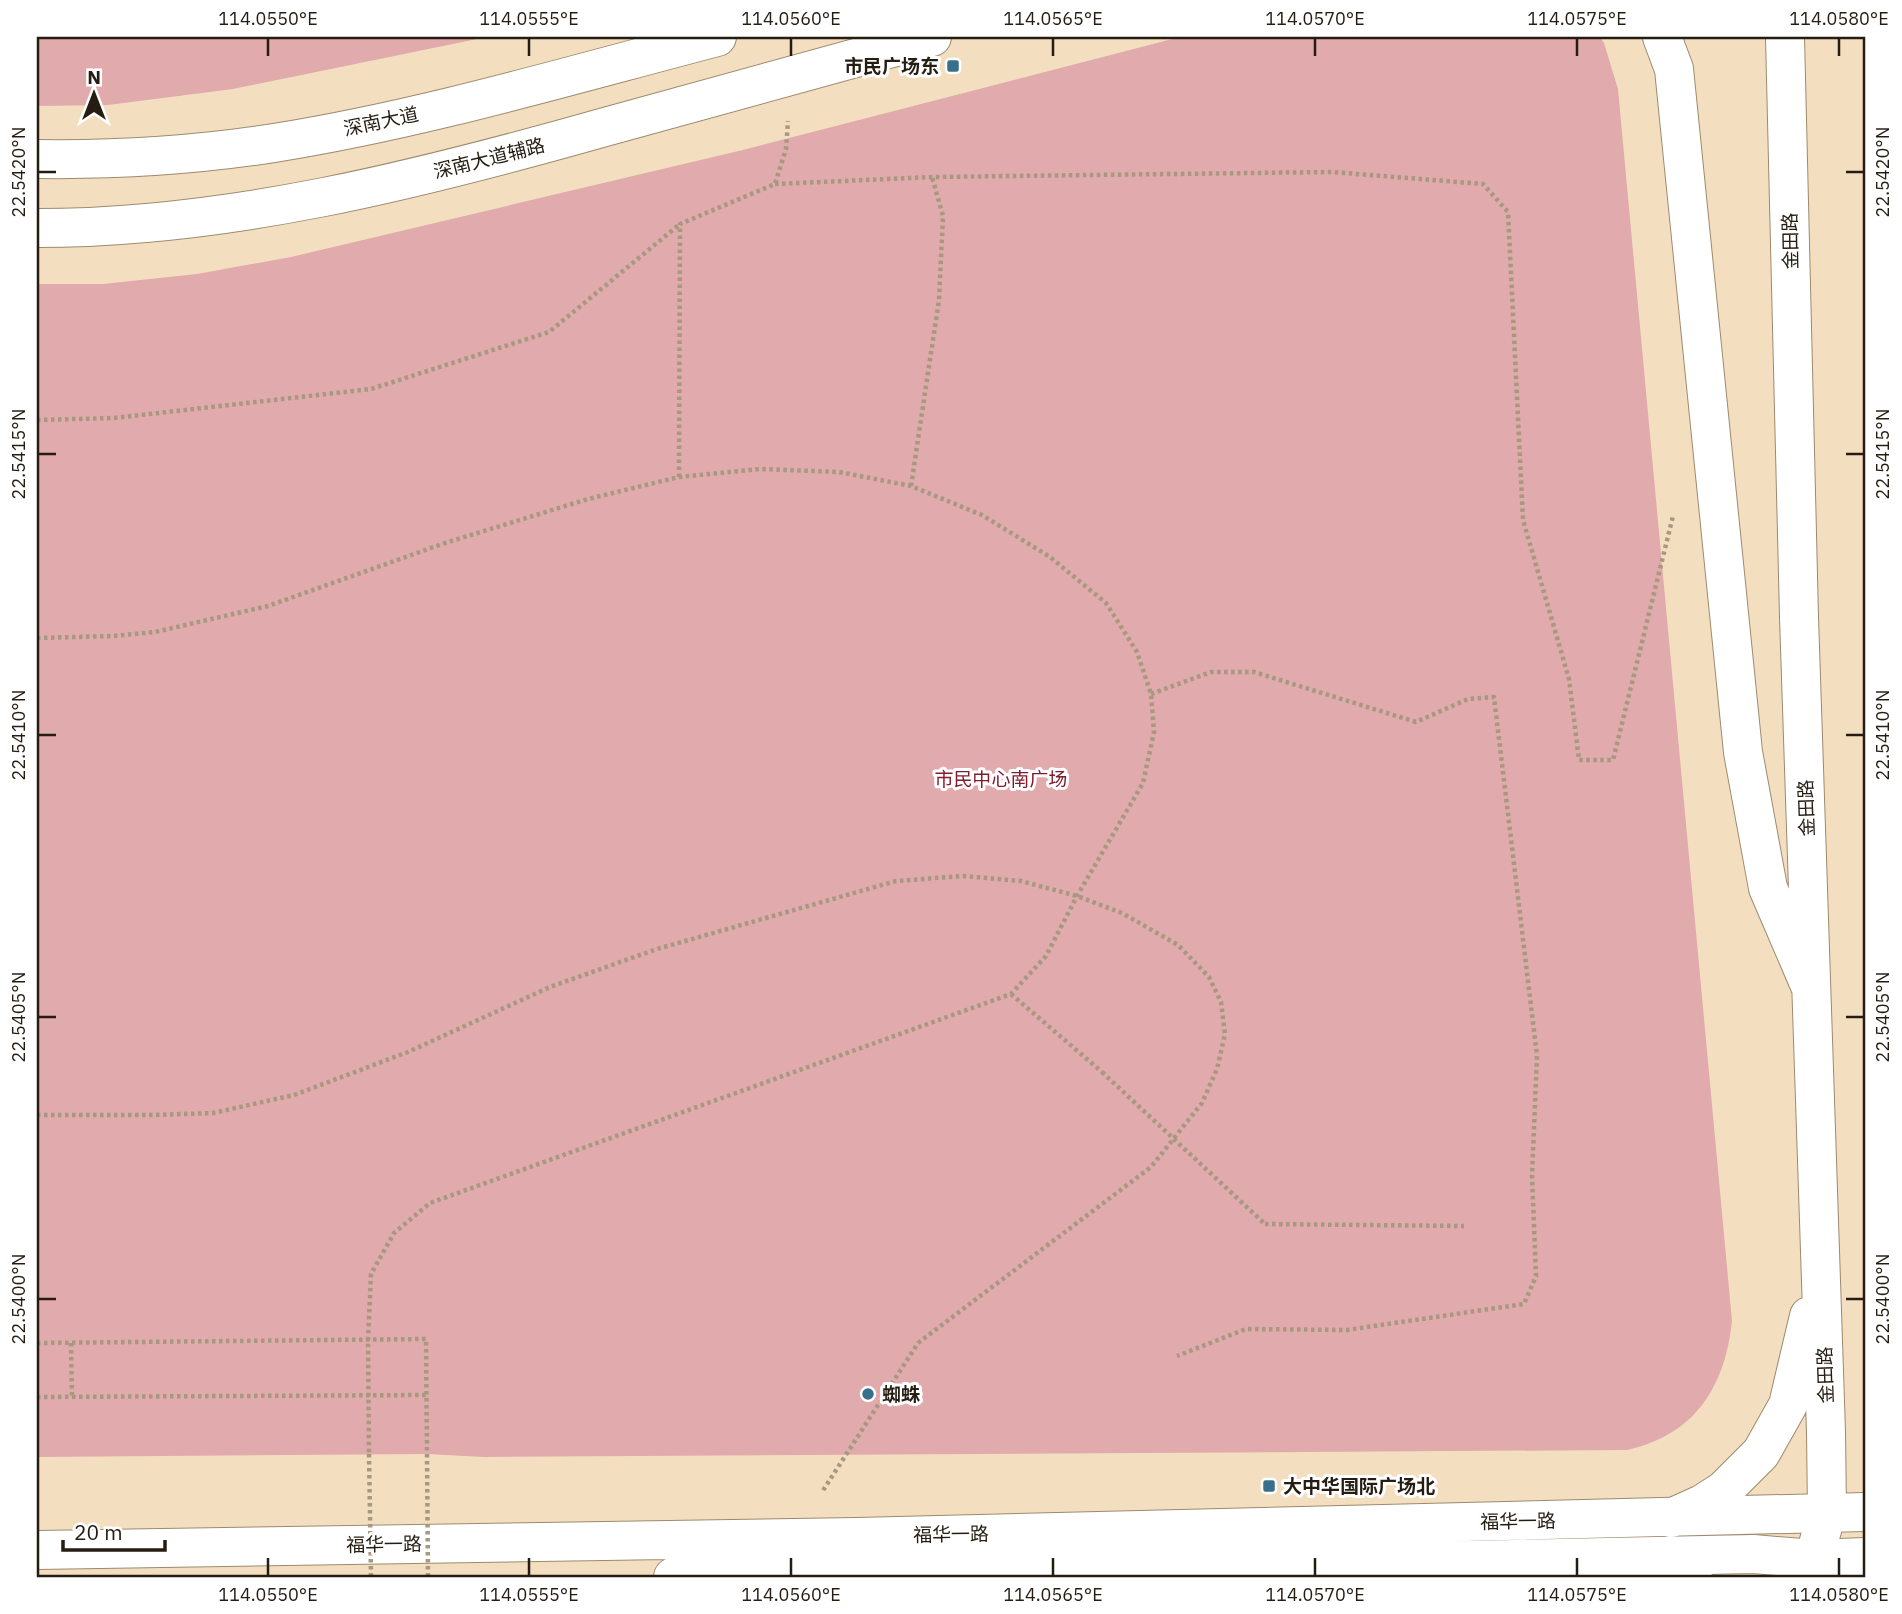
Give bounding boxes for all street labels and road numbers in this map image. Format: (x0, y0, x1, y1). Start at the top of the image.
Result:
street label: 深南大道 (341, 101, 421, 141)
street label: 深南大道辅路 (431, 133, 547, 183)
street label: 金田路 (1778, 212, 1802, 270)
street label: 金田路 (1793, 779, 1819, 837)
street label: 金田路 (1812, 1346, 1838, 1404)
street label: 福华一路 (1480, 1508, 1556, 1534)
street label: 福华一路 (913, 1521, 989, 1547)
street label: 福华一路 (346, 1531, 422, 1557)

